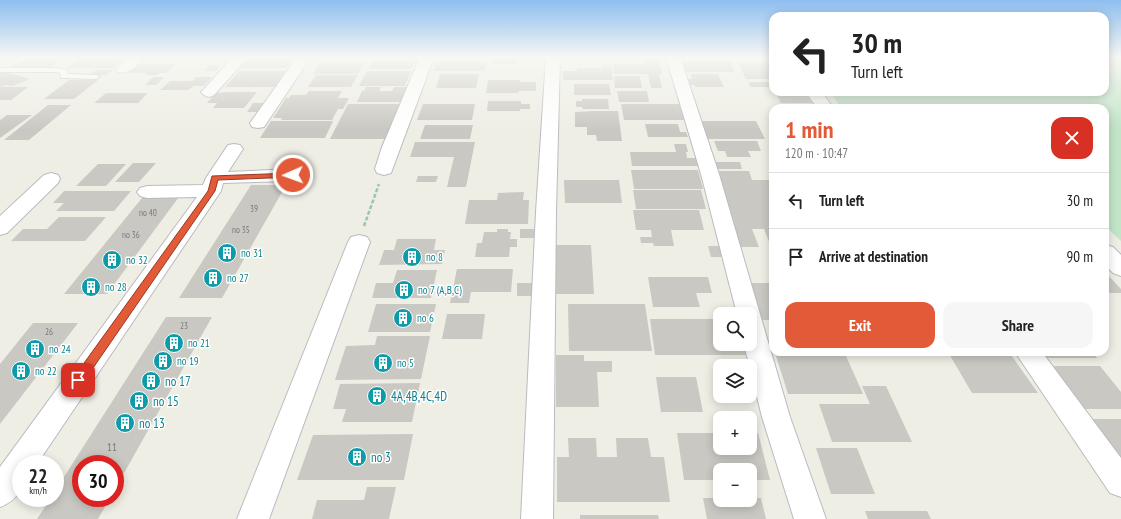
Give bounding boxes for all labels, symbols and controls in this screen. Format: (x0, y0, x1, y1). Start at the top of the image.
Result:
text: 30 m (851, 24, 902, 61)
icon: left (785, 28, 837, 80)
text: Turn left (851, 60, 903, 83)
text: 1 min (785, 114, 833, 145)
button: close (1051, 117, 1093, 159)
text: 120 m · 10:47 (785, 145, 848, 162)
position arrow (272, 154, 314, 196)
icon: left (785, 190, 807, 212)
text: Turn left (819, 191, 864, 210)
text: 30 m (1067, 191, 1093, 210)
house number: 39 (250, 203, 258, 214)
house number: no 40 (139, 207, 157, 218)
house number: no 35 (232, 224, 250, 235)
house number: no 36 (122, 229, 140, 240)
building icon: no 31 (216, 242, 238, 264)
place label: no 31 (241, 246, 263, 260)
building icon: no 8 (401, 246, 423, 268)
icon: arrive (785, 246, 807, 268)
text: Arrive at destination (819, 247, 928, 266)
text: 90 m (1067, 247, 1093, 266)
building icon: no 32 (101, 249, 123, 271)
place label: no 8 (426, 250, 443, 264)
place label: no 32 (126, 253, 148, 267)
building icon: no 27 (202, 267, 224, 289)
place label: no 27 (227, 271, 249, 285)
building icon: no 28 (80, 276, 102, 298)
building icon: no 7 (A,B,C) (393, 279, 415, 301)
place label: no 28 (105, 280, 127, 294)
place label: no 7 (A,B,C) (418, 283, 462, 297)
button: Exit (785, 302, 935, 348)
button: Share (943, 302, 1093, 348)
building icon: no 6 (392, 307, 414, 329)
map controls (713, 307, 757, 507)
button: search (713, 307, 757, 351)
place label: no 6 (417, 311, 434, 325)
house number: 23 (180, 320, 188, 331)
house number: 26 (45, 326, 53, 337)
building icon: no 21 (163, 332, 185, 354)
place label: no 21 (188, 336, 210, 350)
building icon: no 24 (24, 338, 46, 360)
place label: no 24 (49, 342, 71, 356)
building icon: no 19 (152, 350, 174, 372)
building icon: no 5 (372, 352, 394, 374)
place label: no 19 (177, 354, 199, 368)
place label: no 5 (397, 356, 414, 370)
button: layers (713, 359, 757, 403)
building icon: no 22 (10, 360, 32, 382)
pin (61, 363, 95, 397)
place label: no 22 (35, 364, 57, 378)
icon: arrive (67, 369, 89, 391)
building icon: no 17 (140, 370, 162, 392)
place label: no 17 (165, 373, 191, 390)
building icon: 4A,4B,4C,4D (366, 385, 388, 407)
place label: 4A,4B,4C,4D (391, 388, 447, 405)
building icon: no 15 (128, 390, 150, 412)
place label: no 15 (153, 393, 179, 410)
button: + (713, 411, 757, 455)
building icon: no 13 (114, 412, 136, 434)
place label: no 13 (139, 415, 165, 432)
house number: 11 (107, 440, 117, 454)
building icon: no 3 (346, 446, 368, 468)
place label: no 3 (371, 449, 391, 466)
speed limit sign: 30 (72, 455, 124, 507)
text: 22 (28, 463, 48, 489)
button: − (713, 463, 757, 507)
text: km/h (29, 484, 47, 497)

